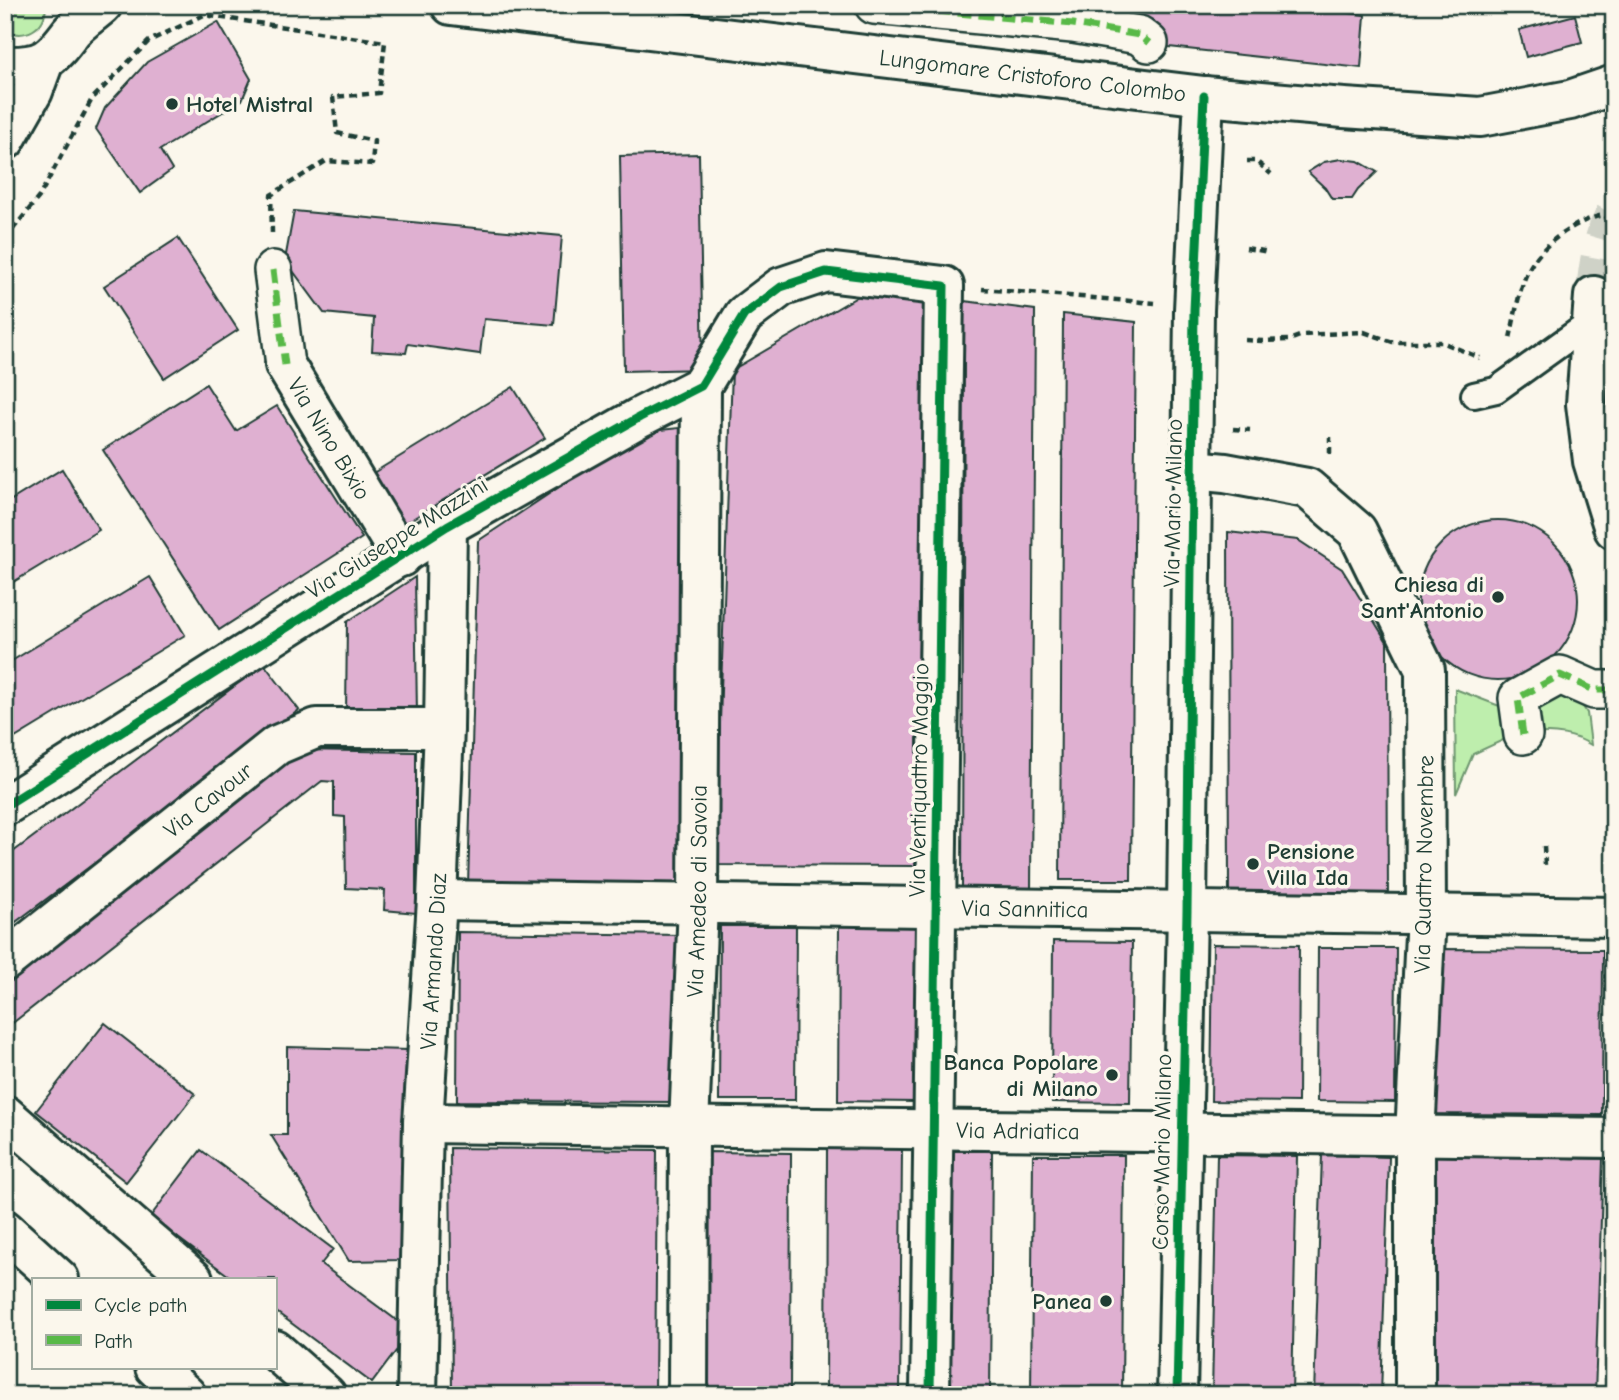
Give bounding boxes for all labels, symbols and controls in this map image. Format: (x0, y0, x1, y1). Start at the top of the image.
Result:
street label: Lungomare Cristoforo Colombo (878, 43, 1188, 107)
place label: Hotel Mistral (186, 91, 313, 118)
marker: Hotel Mistral (164, 96, 180, 112)
street label: Via Nino Bixio (282, 373, 377, 505)
street label: Via Mario Milano (1158, 418, 1188, 588)
street label: Via Giuseppe Mazzini (301, 471, 493, 605)
place label: Chiesa di Sant'Antonio (1361, 571, 1484, 624)
marker: Chiesa di Sant'Antonio (1490, 589, 1506, 605)
street label: Via Ventiquattro Maggio (903, 663, 935, 897)
street label: Via Quattro Novembre (1409, 755, 1439, 973)
street label: Via Cavour (158, 756, 258, 843)
street label: Via Amedeo di Savoia (681, 785, 712, 998)
place label: Pensione Villa Ida (1267, 838, 1355, 891)
marker: Pensione Villa Ida (1245, 856, 1261, 872)
street label: Via Armando Diaz (414, 873, 452, 1051)
street label: Via Sannitica (961, 894, 1089, 923)
place label: Banca Popolare di Milano (944, 1049, 1098, 1102)
street label: Corso Mario Milano (1147, 1054, 1177, 1250)
marker: Banca Popolare di Milano (1104, 1067, 1120, 1083)
street label: Via Adriatica (956, 1116, 1080, 1145)
legend (32, 1278, 276, 1368)
place label: Panea (1032, 1288, 1092, 1315)
text: Cycle path (94, 1293, 187, 1317)
marker: Panea (1098, 1293, 1114, 1309)
text: Path (94, 1329, 133, 1353)

